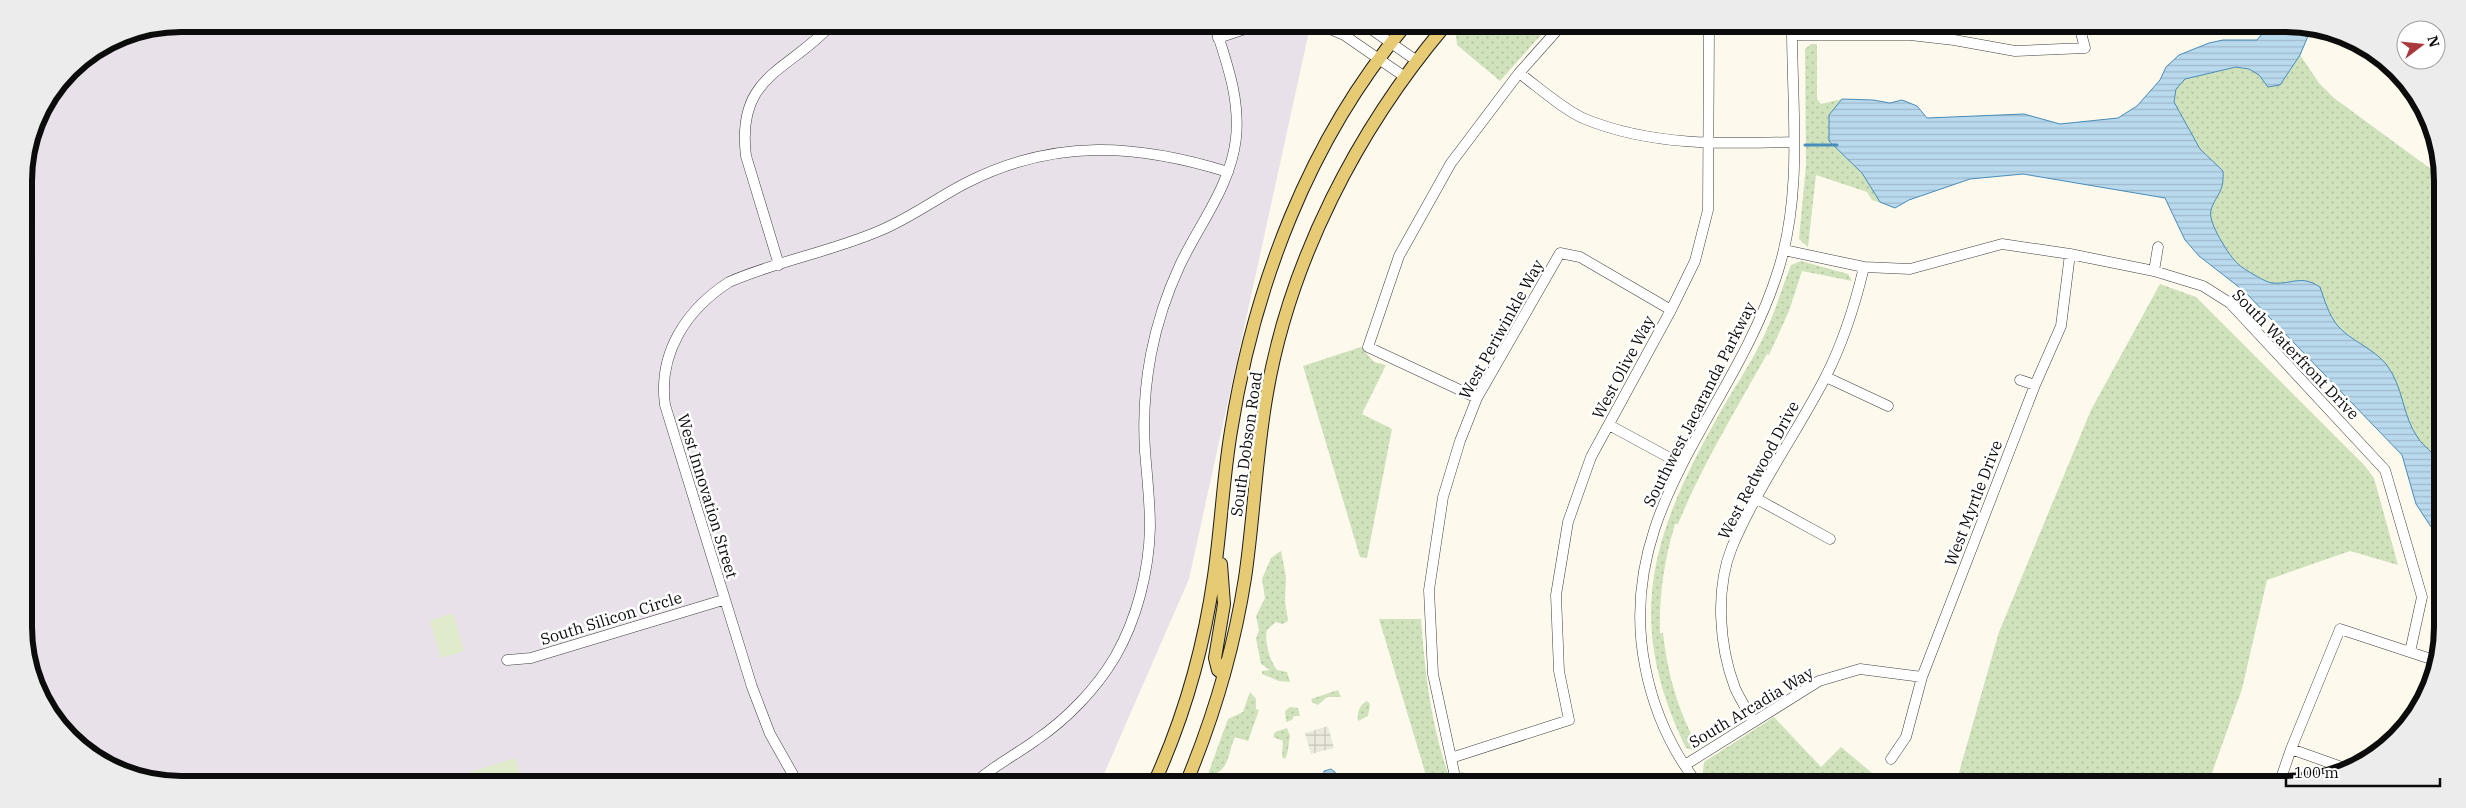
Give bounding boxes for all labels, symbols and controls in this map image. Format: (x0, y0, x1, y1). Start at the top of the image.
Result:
north arrow (2396, 20, 2446, 70)
text: N (2423, 34, 2444, 49)
street label: West Periwinkle Way (1454, 255, 1548, 402)
street label: South Waterfront Drive (2228, 285, 2364, 423)
street label: Southwest Jacaranda Parkway (1639, 298, 1760, 510)
street label: West Olive Way (1587, 312, 1659, 422)
street label: South Dobson Road (1226, 370, 1266, 518)
street label: West Redwood Drive (1713, 397, 1803, 543)
street label: West Innovation Street (673, 411, 743, 581)
street label: West Myrtle Drive (1940, 437, 2006, 569)
street label: South Silicon Circle (538, 587, 684, 649)
street label: South Arcadia Way (1685, 662, 1817, 752)
scale bar (2286, 756, 2440, 788)
text: 100 m (2294, 763, 2339, 782)

